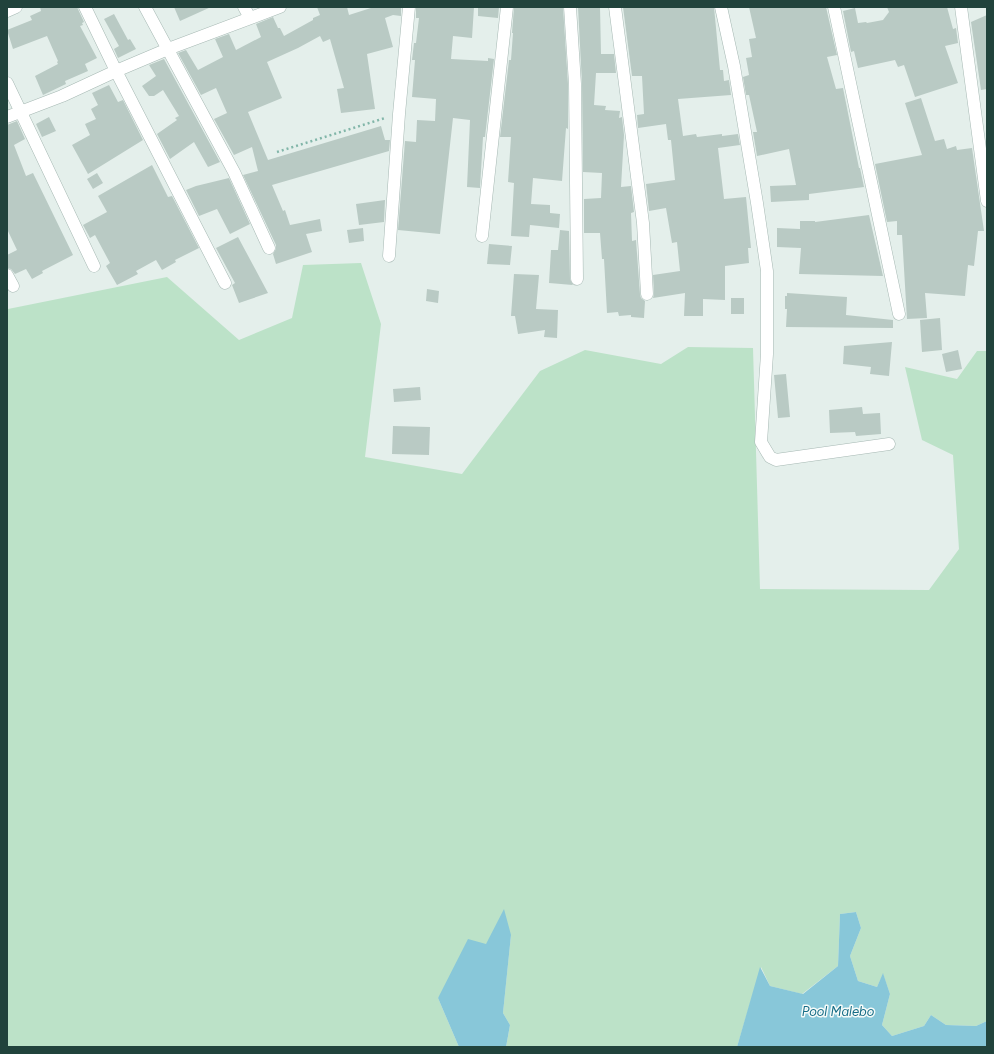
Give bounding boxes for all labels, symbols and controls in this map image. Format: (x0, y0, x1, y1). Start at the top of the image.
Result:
water label: Pool Malebo (802, 1004, 875, 1019)

